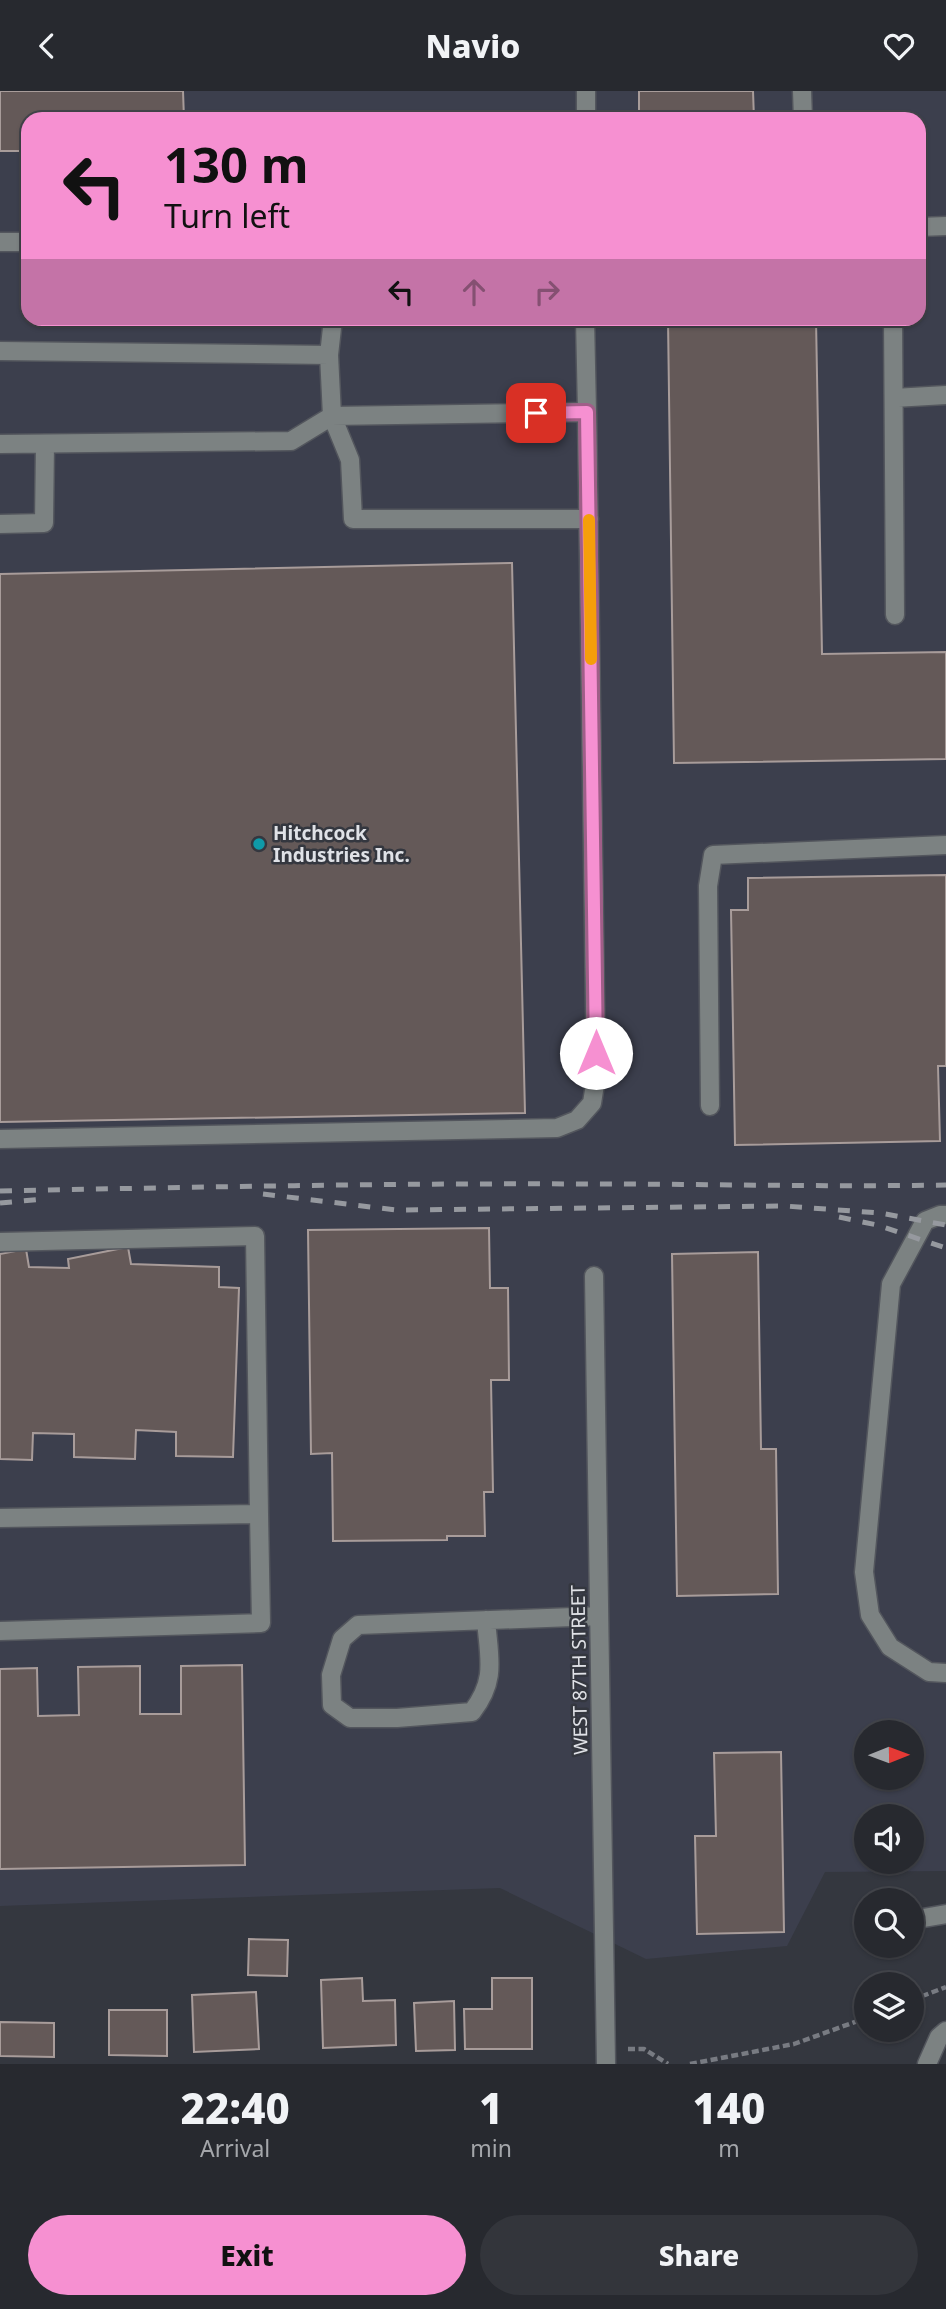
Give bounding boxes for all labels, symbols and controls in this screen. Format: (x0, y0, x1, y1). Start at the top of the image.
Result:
text: Navio (426, 24, 520, 67)
icon: back (28, 27, 66, 65)
icon: heart (880, 27, 918, 65)
text: 130 m (164, 131, 309, 197)
icon: left (49, 140, 140, 231)
text: Turn left (164, 194, 290, 237)
icon: left (382, 273, 420, 311)
icon: ahead (455, 273, 493, 311)
icon: right (528, 273, 566, 311)
pin (506, 383, 566, 443)
icon: arrive (517, 394, 555, 432)
place label: Hitchcock Industries Inc. (273, 820, 410, 868)
marker: Hitchcock Industries Inc. (251, 836, 267, 852)
position arrow (559, 1016, 633, 1090)
street label: WEST 87TH STREET (565, 1584, 593, 1755)
north arrow (854, 1720, 924, 1790)
map controls (854, 1720, 924, 2042)
button: sound (854, 1804, 924, 1874)
button: search (854, 1888, 924, 1958)
button: layers (854, 1972, 924, 2042)
text: 22:40 (181, 2079, 290, 2136)
text: 1 (479, 2079, 503, 2136)
text: 140 (693, 2079, 765, 2136)
text: Arrival (200, 2132, 270, 2164)
text: min (470, 2132, 512, 2164)
text: m (718, 2132, 740, 2164)
button: Exit (28, 2215, 466, 2295)
button: Share (480, 2215, 918, 2295)

